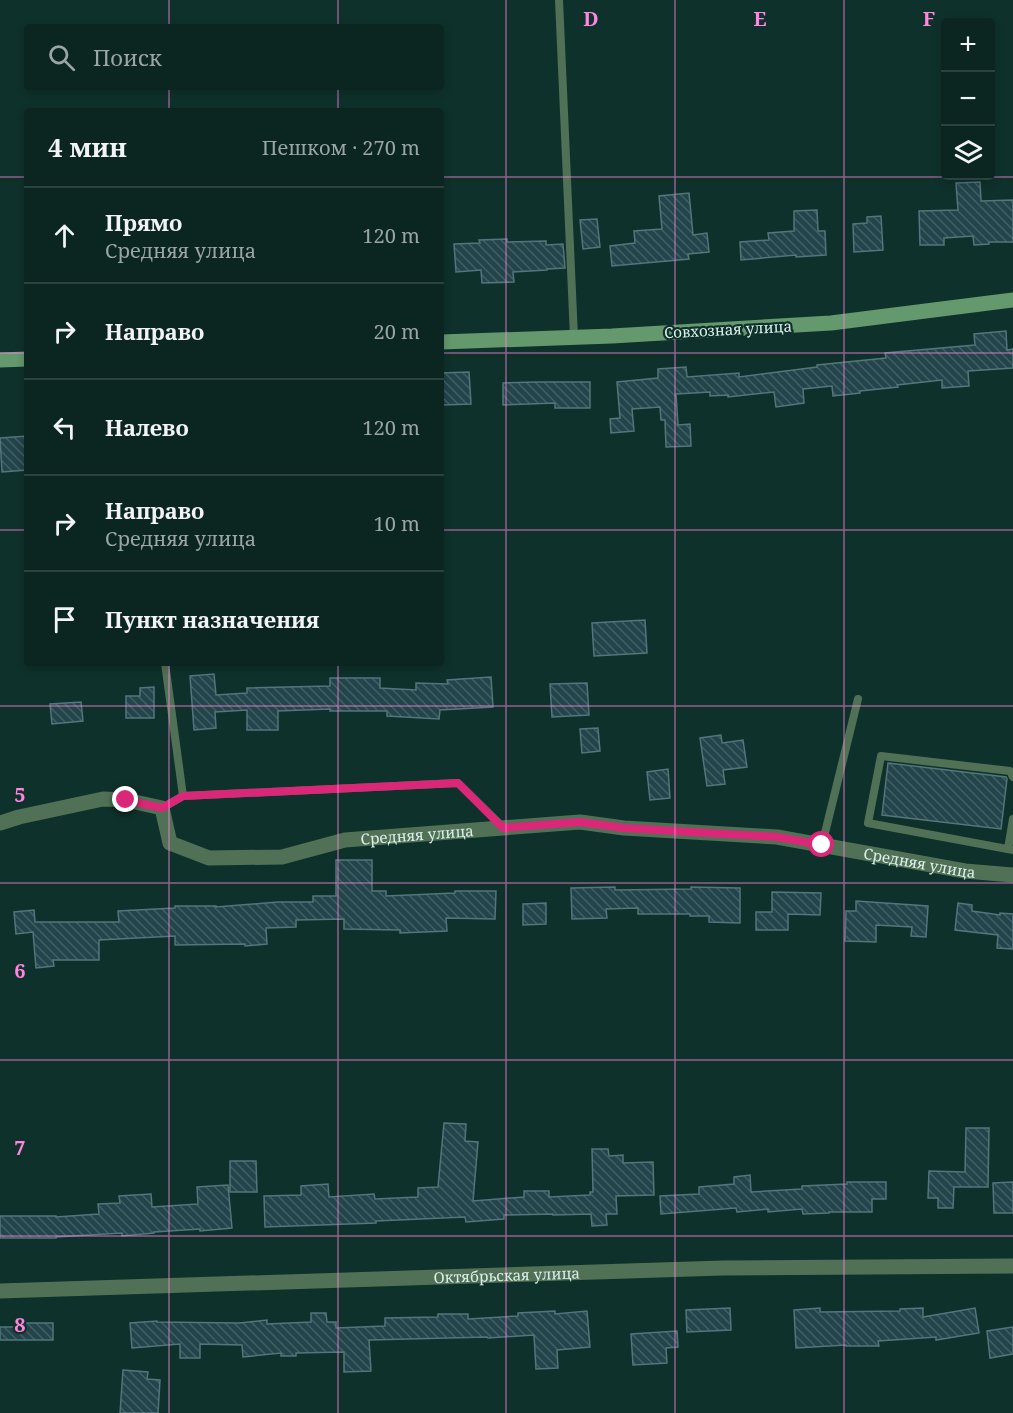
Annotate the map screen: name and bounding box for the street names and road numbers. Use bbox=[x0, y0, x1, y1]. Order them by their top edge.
street label: Совхозная улица bbox=[664, 316, 792, 342]
street label: Средняя улица bbox=[360, 820, 474, 849]
street label: Средняя улица bbox=[862, 843, 976, 882]
street label: Октябрьская улица bbox=[433, 1263, 580, 1287]

